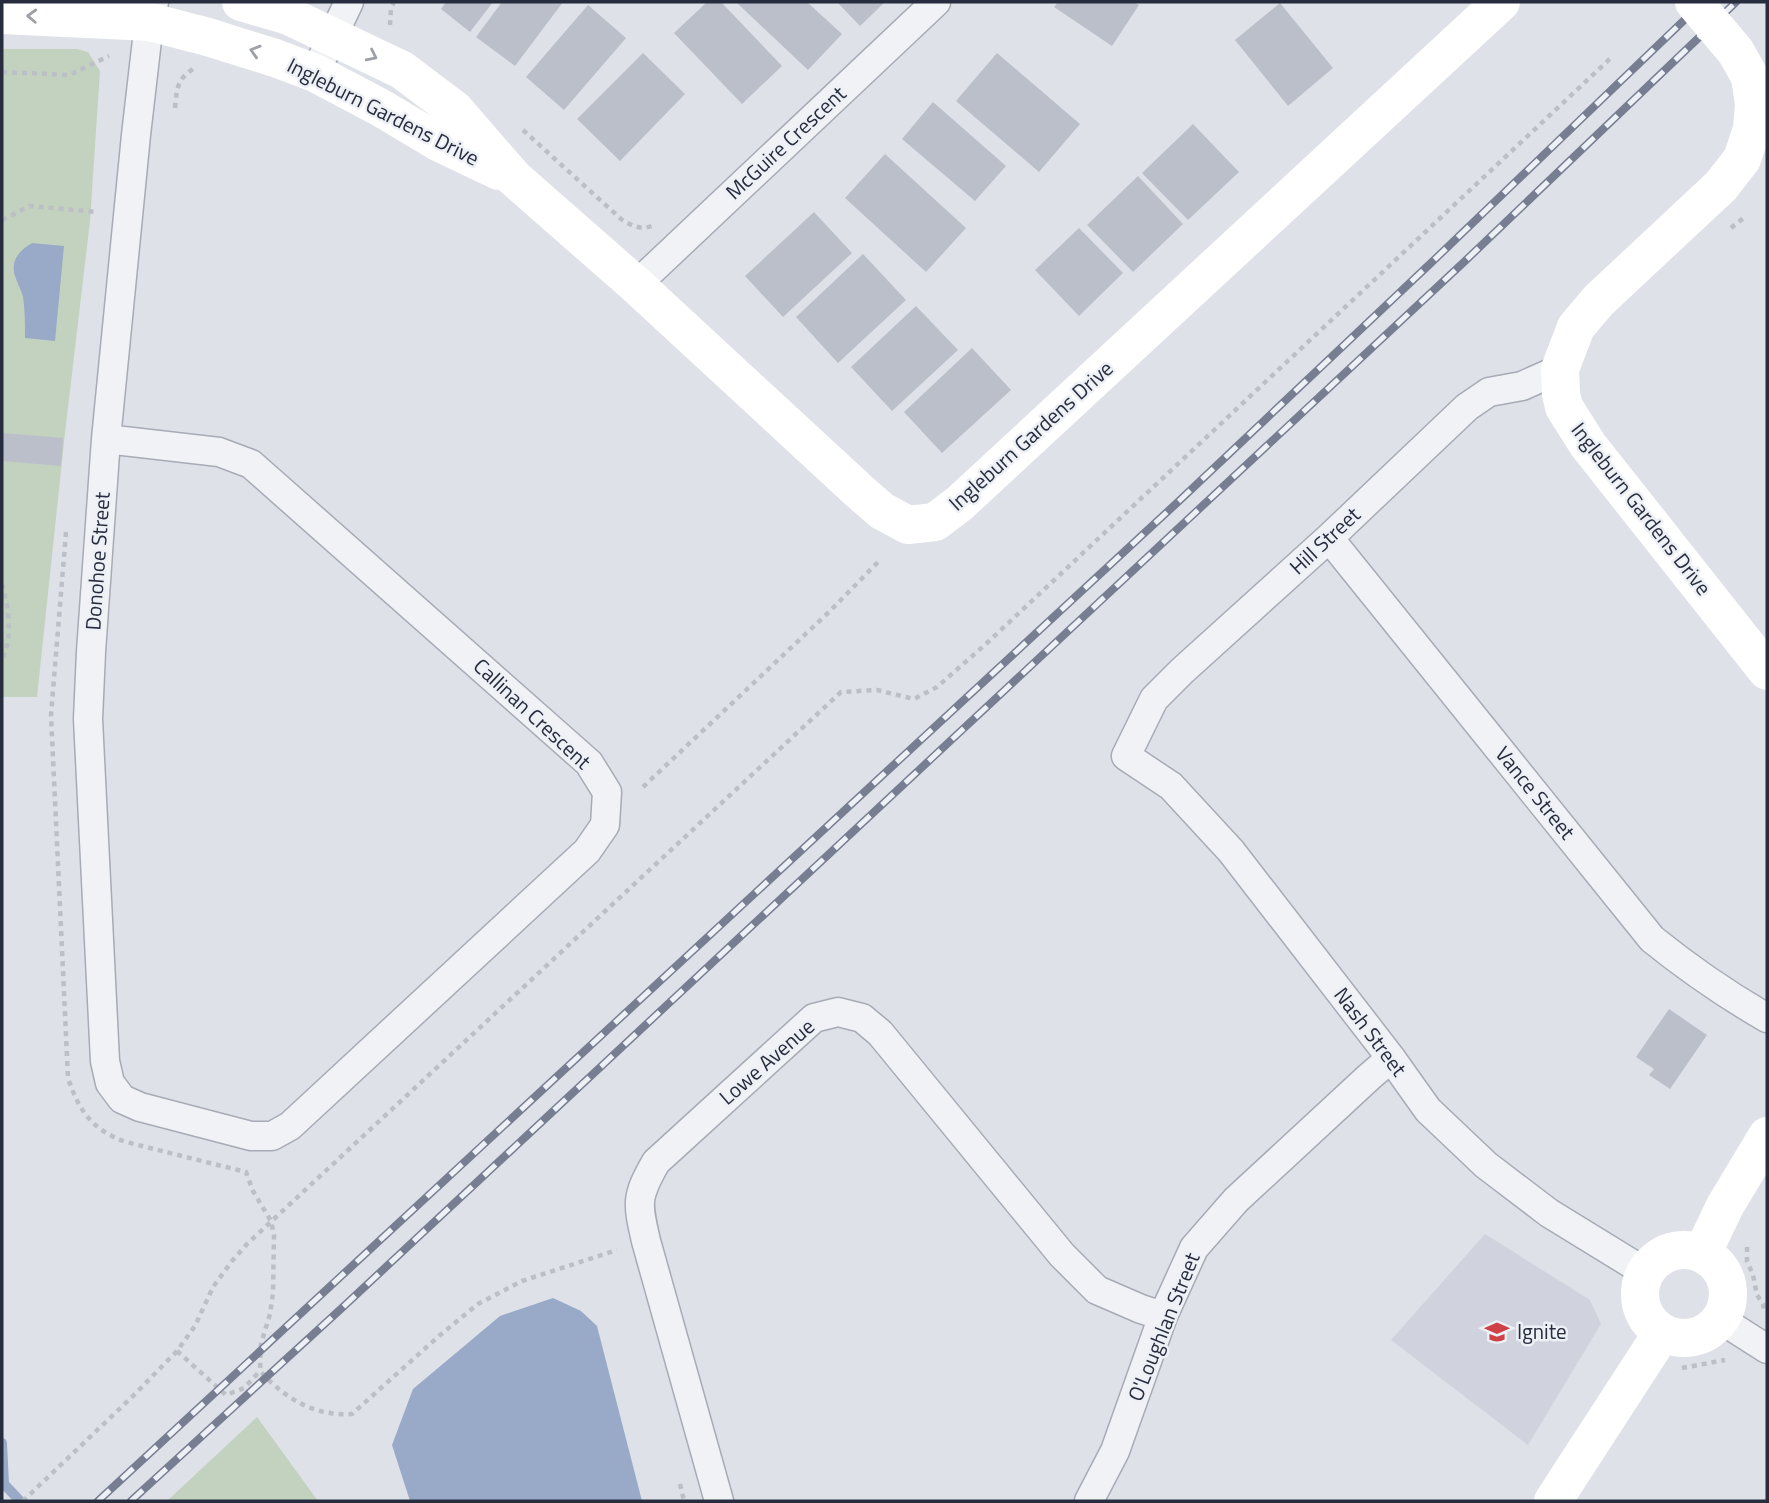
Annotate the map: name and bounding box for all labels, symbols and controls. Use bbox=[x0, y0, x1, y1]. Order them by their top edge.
one-way arrow bbox=[26, 9, 37, 24]
one-way arrow bbox=[249, 45, 261, 60]
one-way arrow bbox=[365, 47, 377, 61]
street label: Ingleburn Gardens Drive bbox=[282, 49, 485, 173]
street label: McGuire Crescent bbox=[718, 77, 853, 207]
street label: Ingleburn Gardens Drive bbox=[941, 353, 1120, 518]
street label: Ingleburn Gardens Drive bbox=[1564, 415, 1720, 602]
street label: Donohoe Street bbox=[76, 490, 118, 631]
street label: Hill Street bbox=[1282, 498, 1368, 582]
street label: Callinan Crescent bbox=[467, 650, 599, 777]
street label: Vance Street bbox=[1488, 739, 1584, 846]
street label: Nash Street bbox=[1327, 980, 1415, 1083]
street label: Lowe Avenue bbox=[711, 1011, 821, 1112]
street label: O'Loughlan Street bbox=[1119, 1247, 1208, 1406]
place label: Ignite bbox=[1517, 1315, 1567, 1347]
school or university icon: Ignite bbox=[1483, 1318, 1511, 1346]

